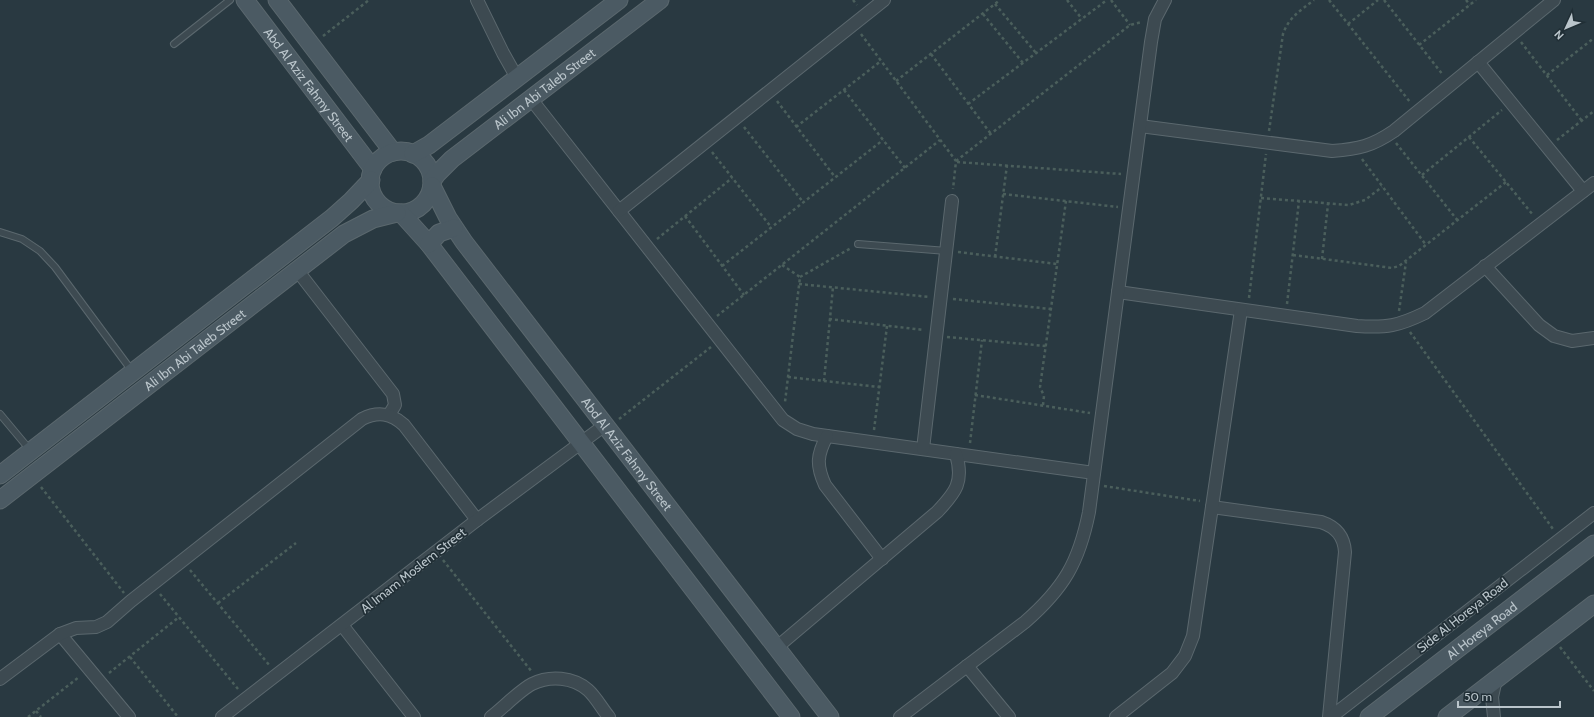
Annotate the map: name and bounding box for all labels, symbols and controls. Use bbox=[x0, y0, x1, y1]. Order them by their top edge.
north arrow bbox=[1546, 8, 1586, 48]
street label: Abd Al Aziz Fahmy Street bbox=[261, 24, 358, 145]
text: N bbox=[1551, 27, 1567, 43]
street label: Ali Ibn Abi Taleb Street bbox=[490, 44, 599, 132]
street label: Ali Ibn Abi Taleb Street bbox=[141, 305, 249, 394]
street label: Abd Al Aziz Fahmy Street bbox=[578, 394, 676, 514]
street label: Al Imam Moslem Street bbox=[357, 523, 469, 616]
street label: Side Al Horeya Road bbox=[1413, 575, 1511, 655]
street label: Al Horeya Road bbox=[1444, 598, 1520, 662]
scale bar bbox=[1458, 683, 1560, 709]
text: 50 m bbox=[1464, 689, 1492, 704]

